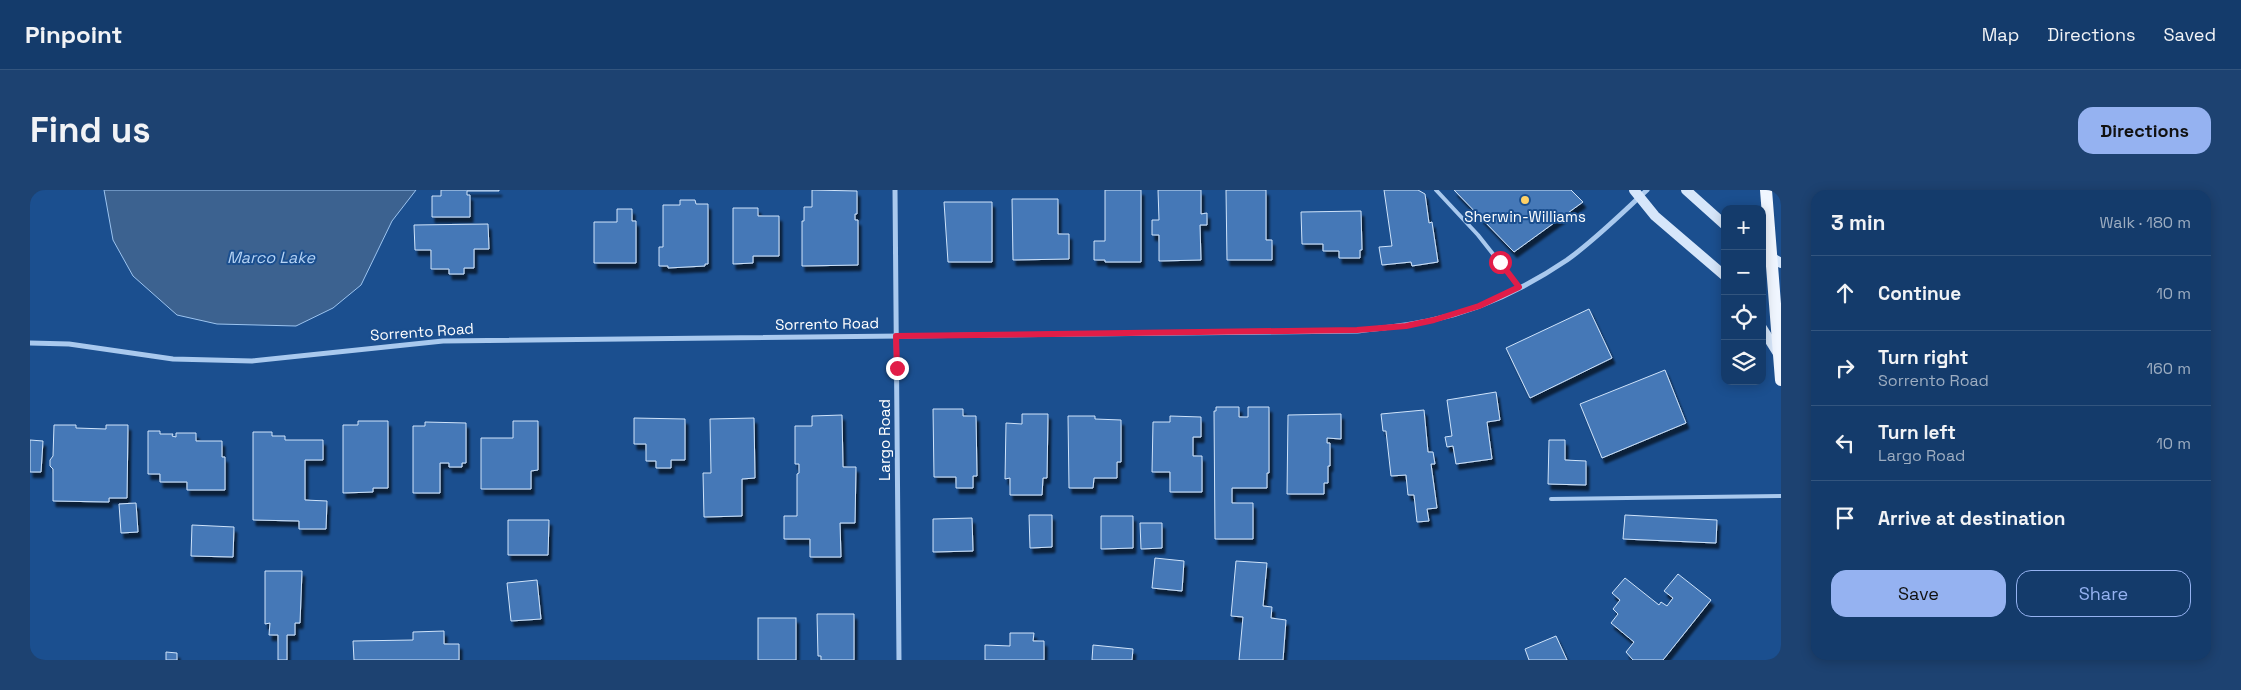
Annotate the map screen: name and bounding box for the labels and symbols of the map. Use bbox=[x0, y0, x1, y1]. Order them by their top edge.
marker: Sherwin-Williams bbox=[1519, 194, 1531, 206]
place label: Sherwin-Williams bbox=[1464, 207, 1586, 226]
water label: Marco Lake bbox=[227, 247, 315, 268]
route start bbox=[1489, 251, 1512, 274]
street label: Sorrento Road bbox=[775, 313, 879, 334]
street label: Sorrento Road bbox=[369, 318, 474, 345]
route end bbox=[886, 357, 909, 380]
street label: Largo Road bbox=[875, 399, 894, 481]

